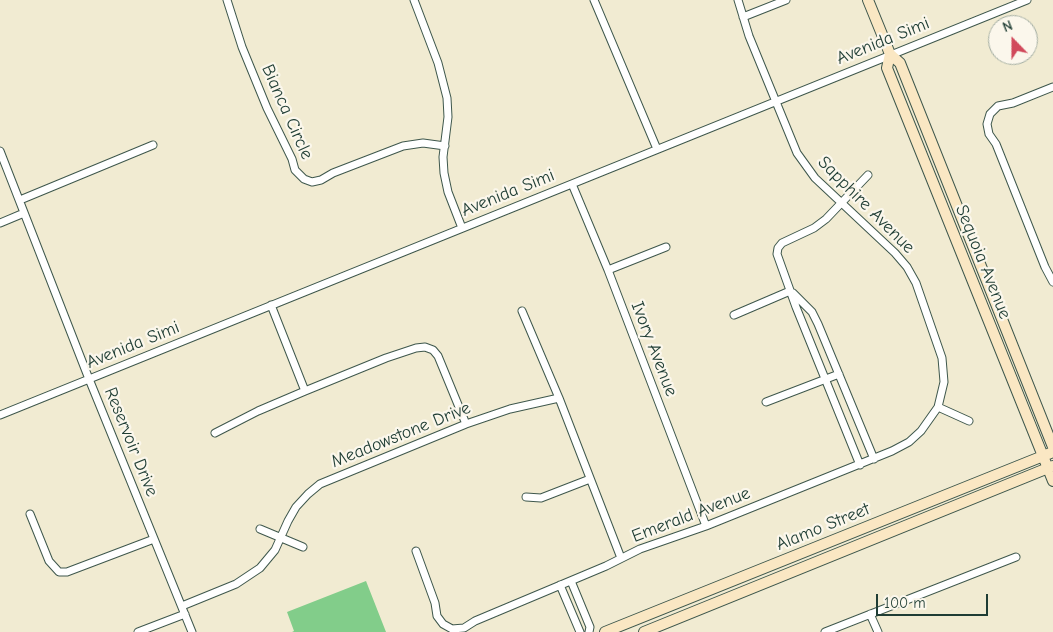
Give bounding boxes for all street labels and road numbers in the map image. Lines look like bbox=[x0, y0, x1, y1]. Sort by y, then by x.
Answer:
street label: Avenida Simi bbox=[833, 13, 933, 69]
street label: Bianca Circle bbox=[256, 61, 318, 163]
street label: Sapphire Avenue bbox=[813, 152, 919, 258]
street label: Avenida Simi bbox=[458, 165, 558, 221]
street label: Sequoia Avenue bbox=[950, 202, 1016, 322]
street label: Ivory Avenue bbox=[626, 299, 682, 399]
street label: Avenida Simi bbox=[83, 317, 183, 373]
street label: Reservoir Drive bbox=[99, 384, 163, 500]
street label: Meadowstone Drive bbox=[328, 397, 474, 473]
street label: Emerald Avenue bbox=[629, 482, 753, 548]
street label: Alamo Street bbox=[773, 498, 873, 556]

